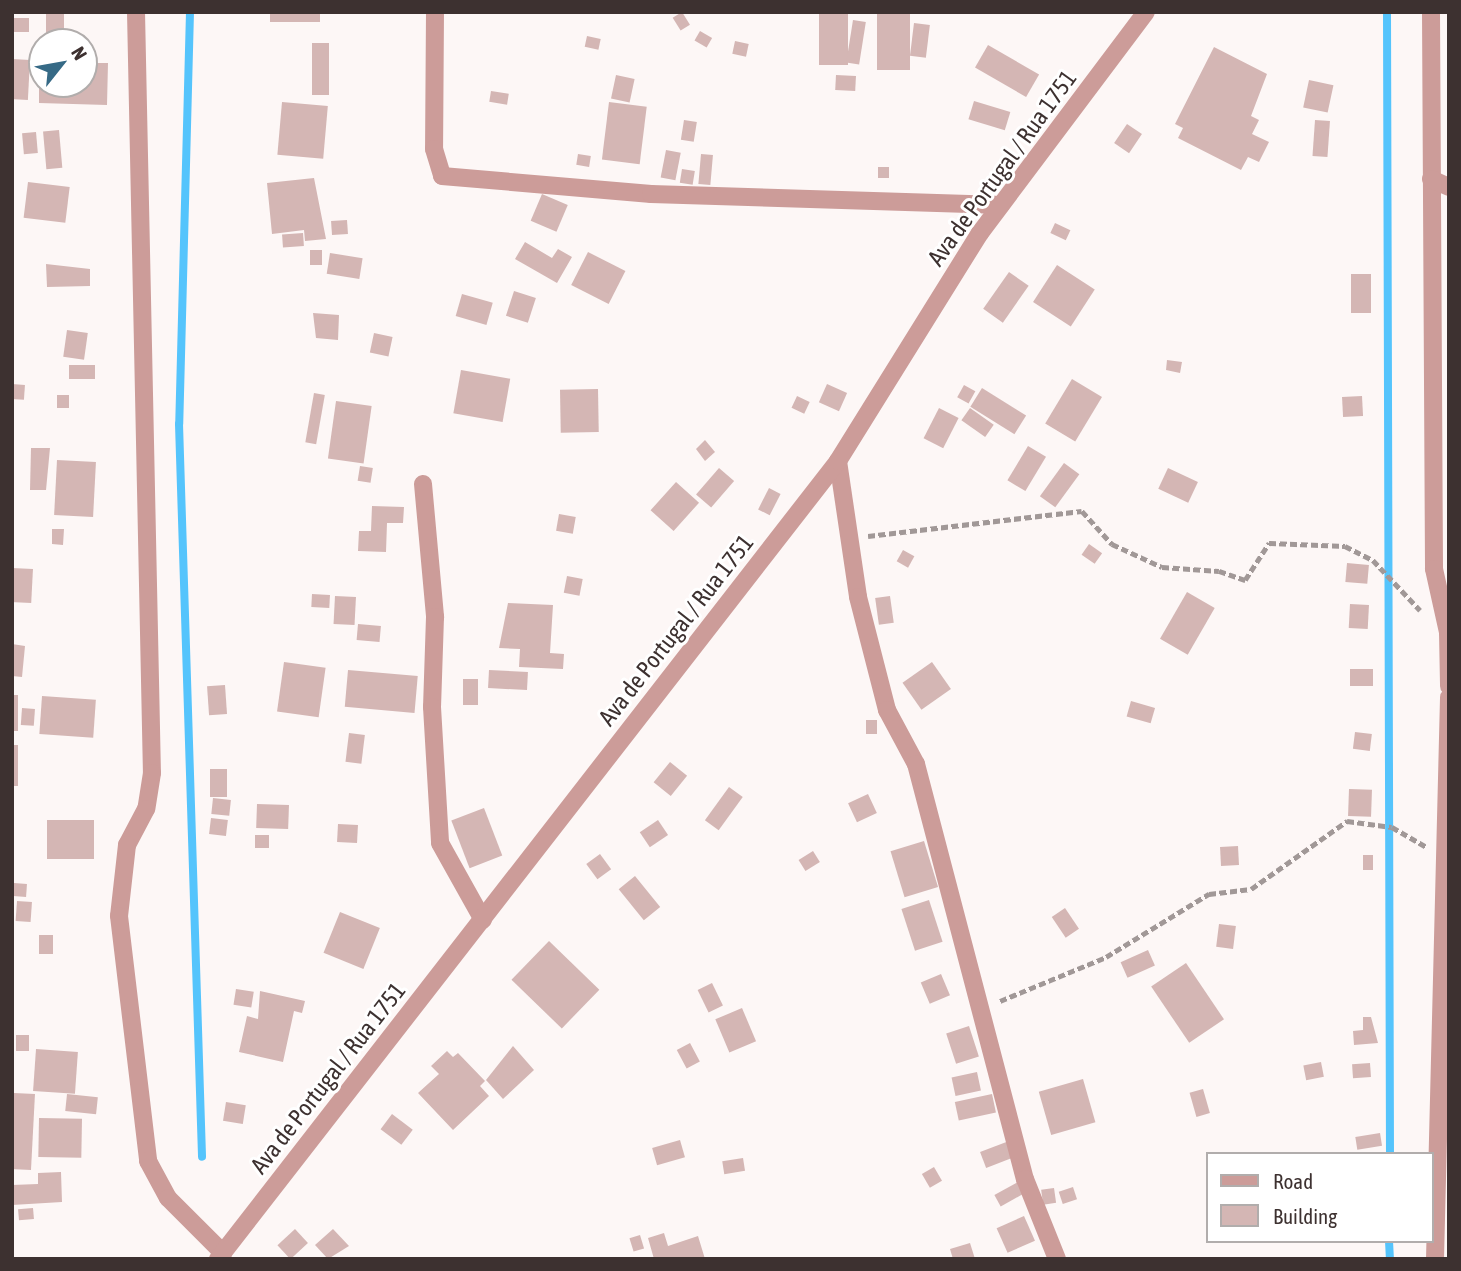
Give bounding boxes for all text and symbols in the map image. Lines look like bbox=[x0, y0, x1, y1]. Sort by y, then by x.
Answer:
north arrow bbox=[28, 28, 98, 98]
text: N bbox=[67, 43, 92, 64]
street label: Ava de Portugal / Rua 1751 bbox=[921, 65, 1083, 271]
street label: Ava de Portugal / Rua 1751 bbox=[592, 529, 760, 731]
street label: Ava de Portugal / Rua 1751 bbox=[244, 977, 412, 1179]
legend bbox=[1206, 1152, 1433, 1243]
text: Road bbox=[1273, 1169, 1313, 1193]
text: Building bbox=[1273, 1204, 1337, 1228]

